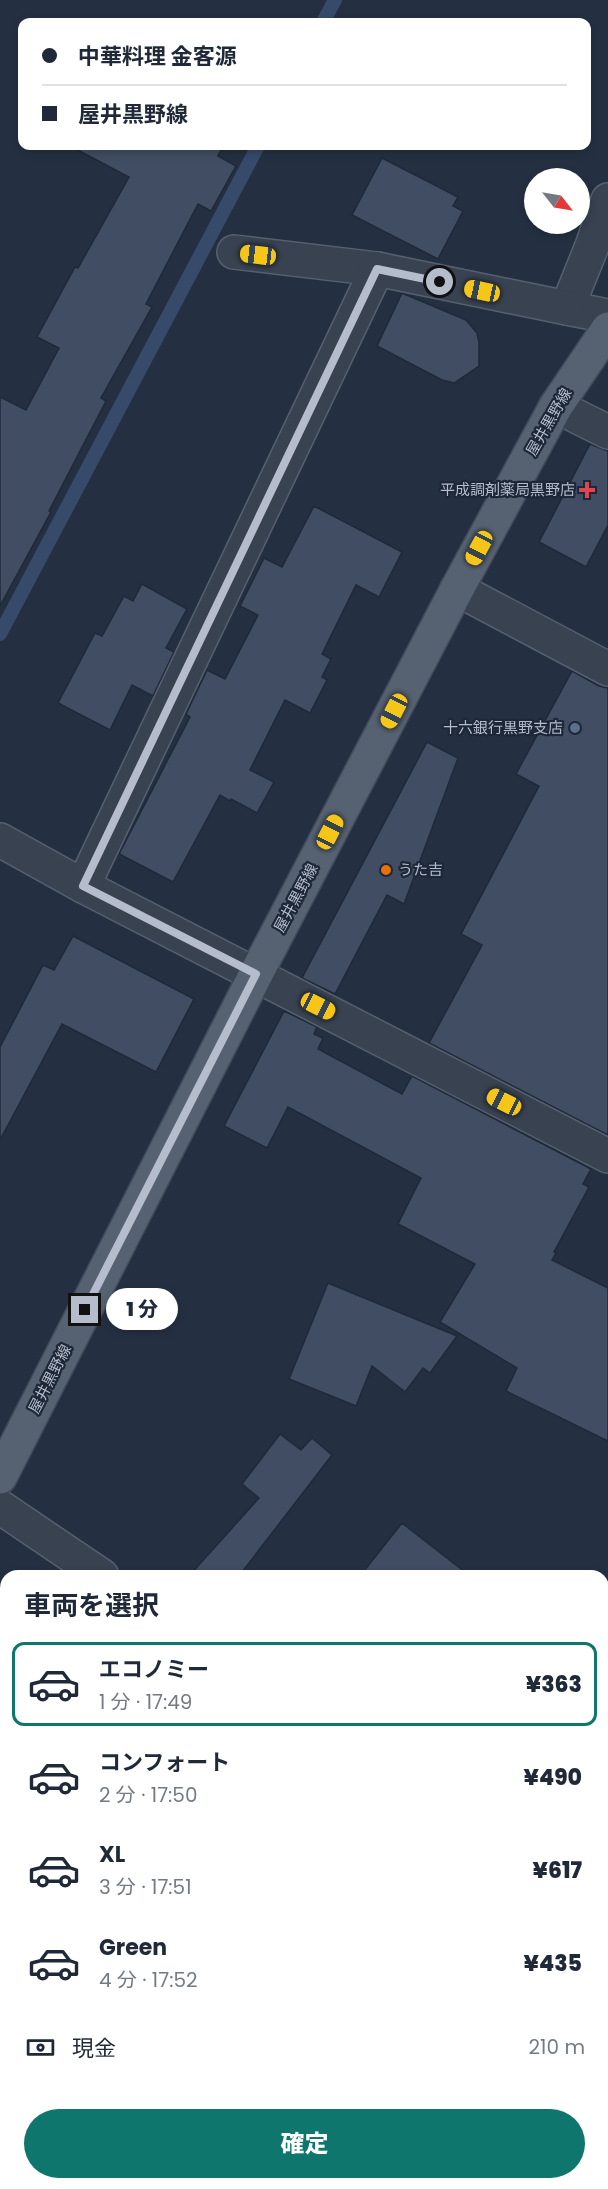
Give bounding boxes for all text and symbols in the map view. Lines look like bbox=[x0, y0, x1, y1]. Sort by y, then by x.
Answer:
text: 中華料理 金客源 bbox=[78, 41, 237, 72]
text: 屋井黒野線 bbox=[78, 99, 188, 130]
north arrow bbox=[524, 168, 590, 234]
map controls bbox=[524, 168, 590, 234]
car bbox=[239, 244, 277, 266]
route start bbox=[426, 268, 453, 295]
car bbox=[463, 278, 501, 304]
street label: 屋井黒野線 bbox=[521, 384, 576, 459]
place label: 平成調剤薬局黒野店 bbox=[440, 479, 575, 500]
marker: 平成調剤薬局黒野店 bbox=[580, 483, 594, 497]
car bbox=[463, 528, 495, 568]
car bbox=[378, 691, 410, 731]
place label: 十六銀行黒野支店 bbox=[443, 717, 563, 738]
marker: 十六銀行黒野支店 bbox=[568, 721, 582, 735]
car bbox=[314, 812, 346, 852]
place label: うた吉 bbox=[398, 859, 443, 880]
street label: 屋井黒野線 bbox=[269, 860, 322, 936]
marker: うた吉 bbox=[379, 863, 393, 877]
car bbox=[298, 990, 338, 1022]
car bbox=[484, 1086, 524, 1118]
callout: 1 分 bbox=[106, 1289, 178, 1331]
text: 1 分 bbox=[126, 1295, 158, 1323]
route end bbox=[71, 1296, 98, 1323]
street label: 屋井黒野線 bbox=[23, 1341, 76, 1417]
text: 車両を選択 bbox=[24, 1587, 159, 1624]
text: エコノミー bbox=[99, 1654, 209, 1685]
icon: car bbox=[27, 1657, 81, 1711]
text: ¥363 bbox=[526, 1669, 582, 1700]
text: 1 分 · 17:49 bbox=[99, 1688, 192, 1716]
text: コンフォート bbox=[99, 1747, 230, 1778]
icon: car bbox=[27, 1750, 81, 1804]
text: ¥490 bbox=[524, 1762, 582, 1793]
text: 2 分 · 17:50 bbox=[99, 1781, 197, 1809]
text: XL bbox=[99, 1839, 125, 1870]
icon: car bbox=[27, 1843, 81, 1897]
text: ¥617 bbox=[533, 1855, 582, 1886]
text: 3 分 · 17:51 bbox=[99, 1873, 192, 1901]
text: Green bbox=[99, 1932, 167, 1963]
icon: car bbox=[27, 1936, 81, 1990]
text: ¥435 bbox=[524, 1948, 582, 1979]
text: 4 分 · 17:52 bbox=[99, 1966, 197, 1994]
icon: cash bbox=[24, 2031, 57, 2064]
text: 現金 bbox=[72, 2033, 116, 2064]
text: 210 m bbox=[529, 2033, 585, 2061]
button: 確定 bbox=[24, 2109, 585, 2178]

